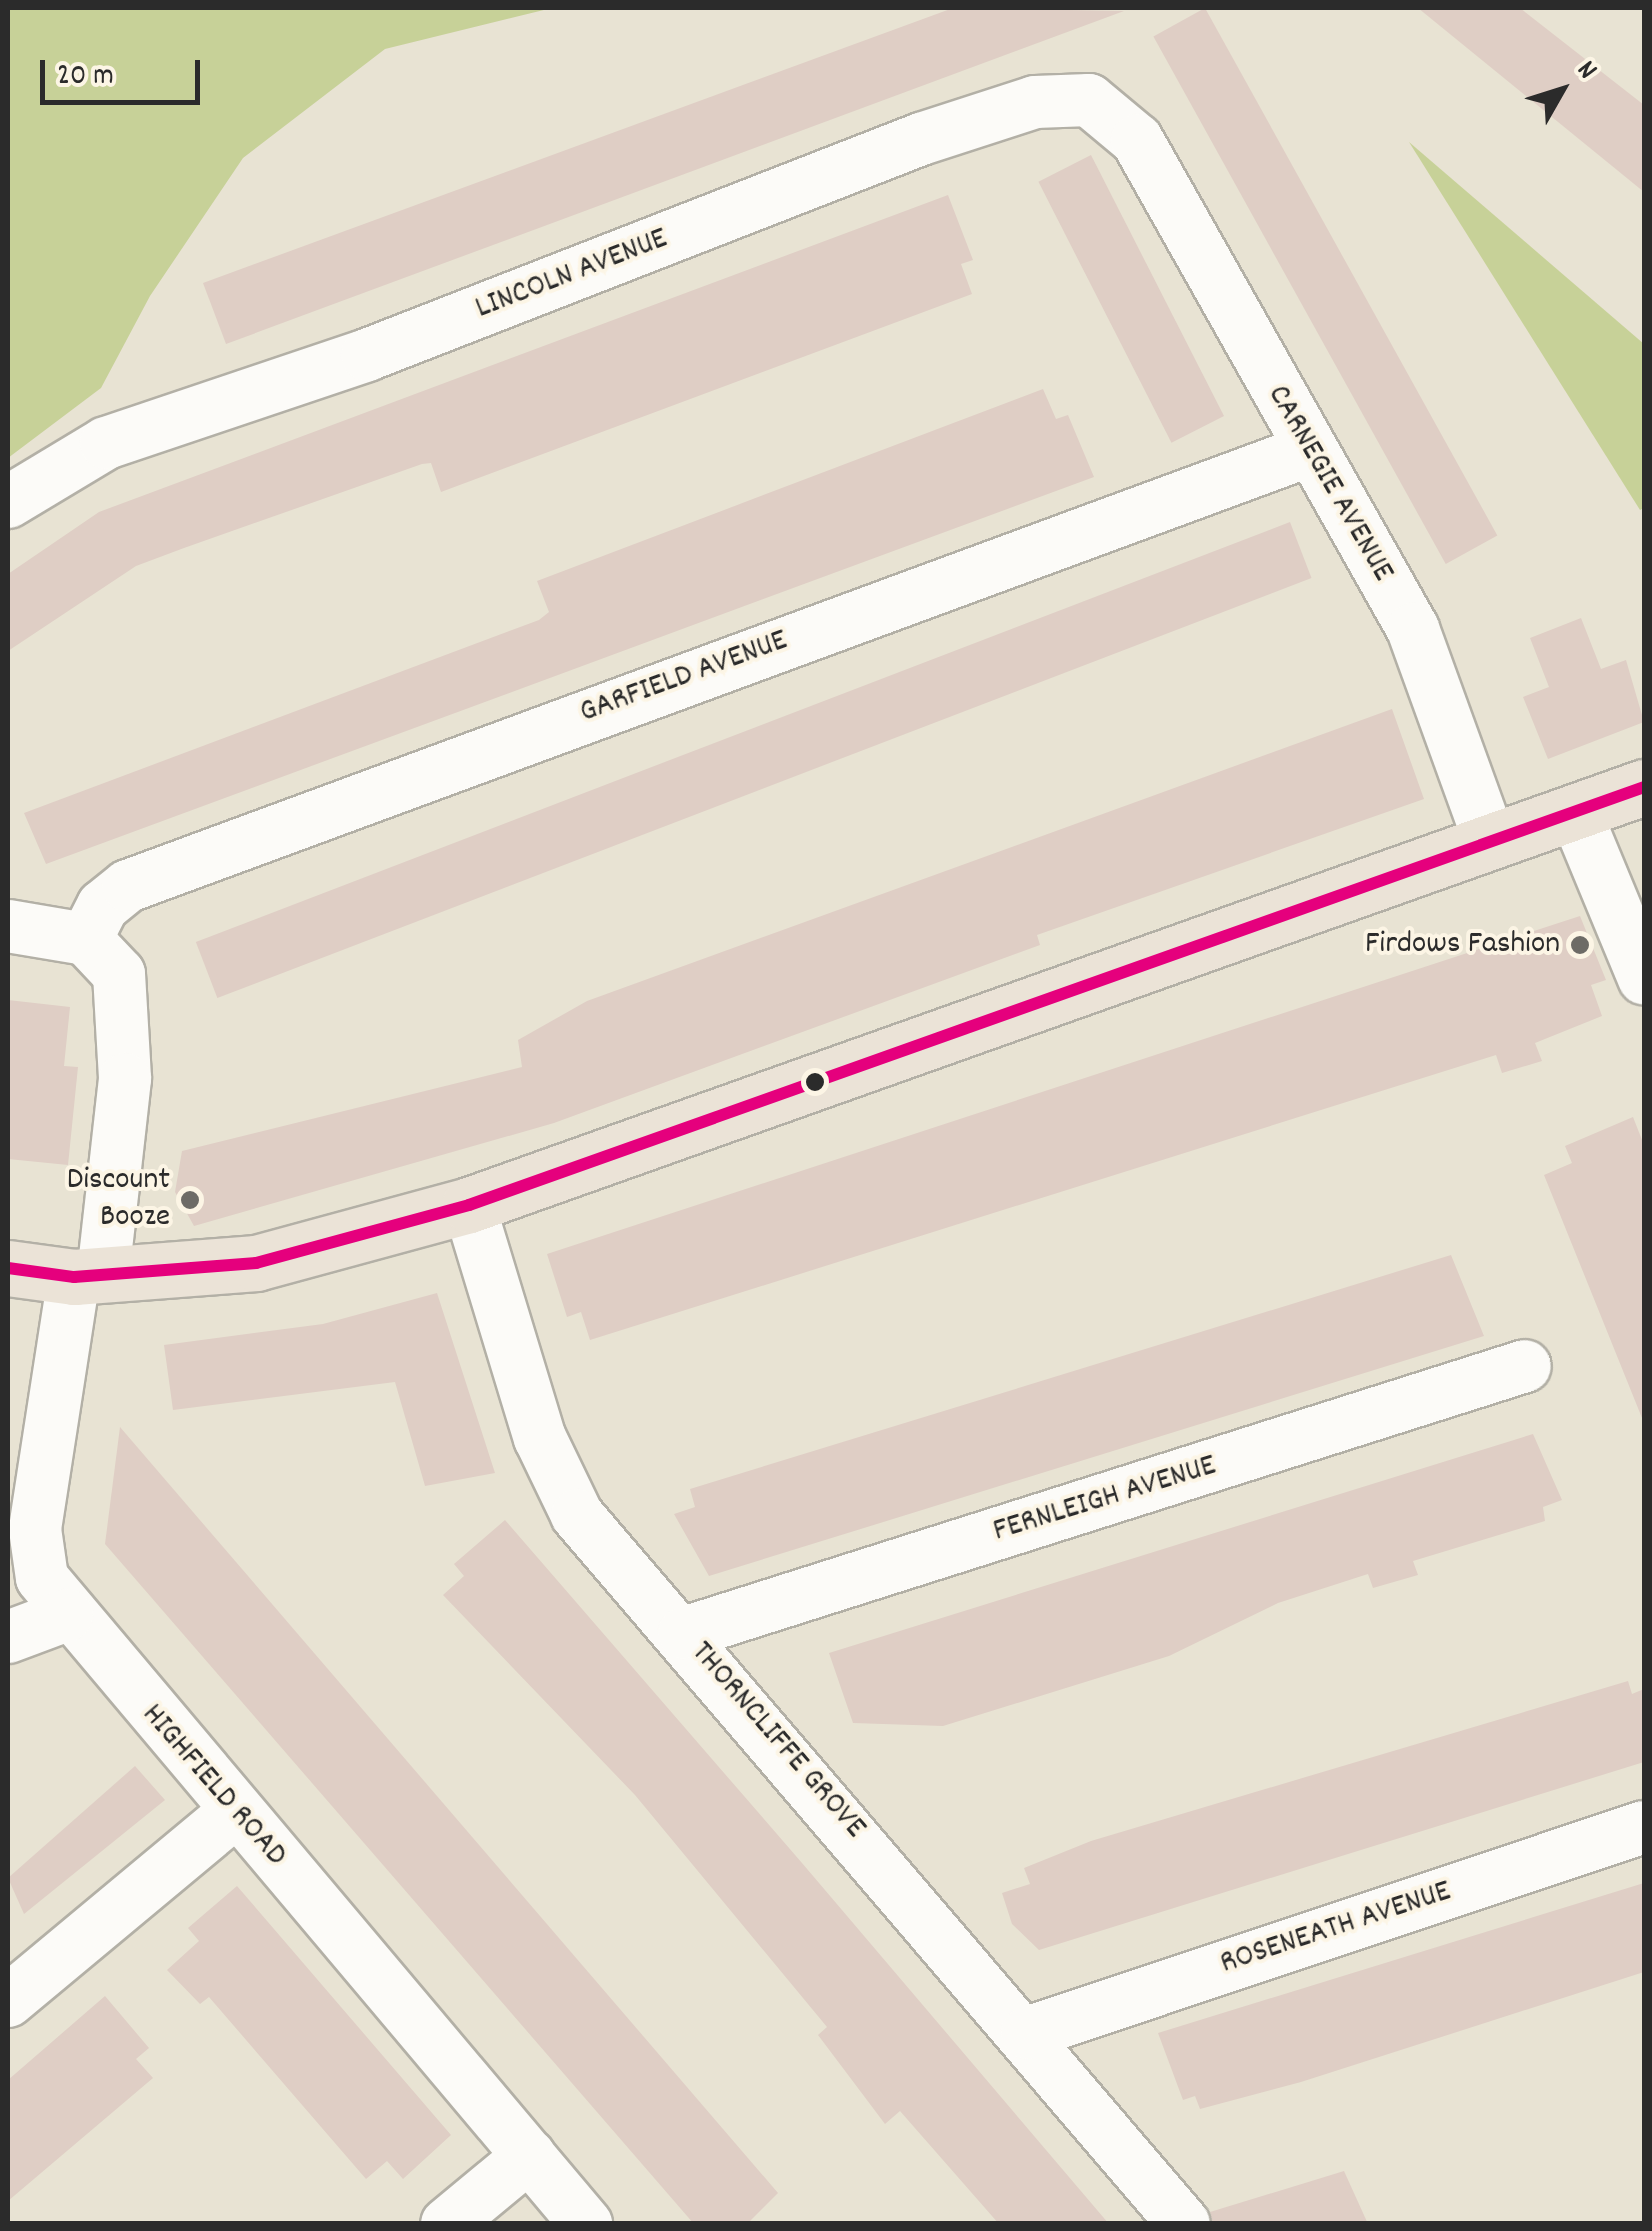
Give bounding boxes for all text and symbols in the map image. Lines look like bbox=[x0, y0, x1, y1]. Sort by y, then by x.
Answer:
scale bar bbox=[45, 40, 205, 102]
north arrow bbox=[1512, 40, 1612, 140]
text: N bbox=[1565, 53, 1605, 89]
text: 20 m bbox=[57, 56, 114, 99]
street label: LINCOLN AVENUE bbox=[471, 221, 673, 329]
street label: CARNEGIE AVENUE bbox=[1257, 379, 1401, 589]
street label: GARFIELD AVENUE bbox=[575, 623, 793, 733]
place label: Firdows Fashion bbox=[1365, 926, 1560, 964]
marker: Firdows Fashion bbox=[1569, 934, 1591, 956]
unlabelled marker bbox=[805, 1072, 825, 1092]
place label: Discount Booze bbox=[67, 1163, 170, 1238]
marker: Discount Booze bbox=[179, 1189, 201, 1211]
street label: FERNLEIGH AVENUE bbox=[989, 1448, 1221, 1552]
street label: THORNCLIFFE GROVE bbox=[681, 1635, 873, 1847]
street label: HIGHFIELD ROAD bbox=[132, 1697, 294, 1875]
street label: ROSENEATH AVENUE bbox=[1216, 1874, 1456, 1984]

